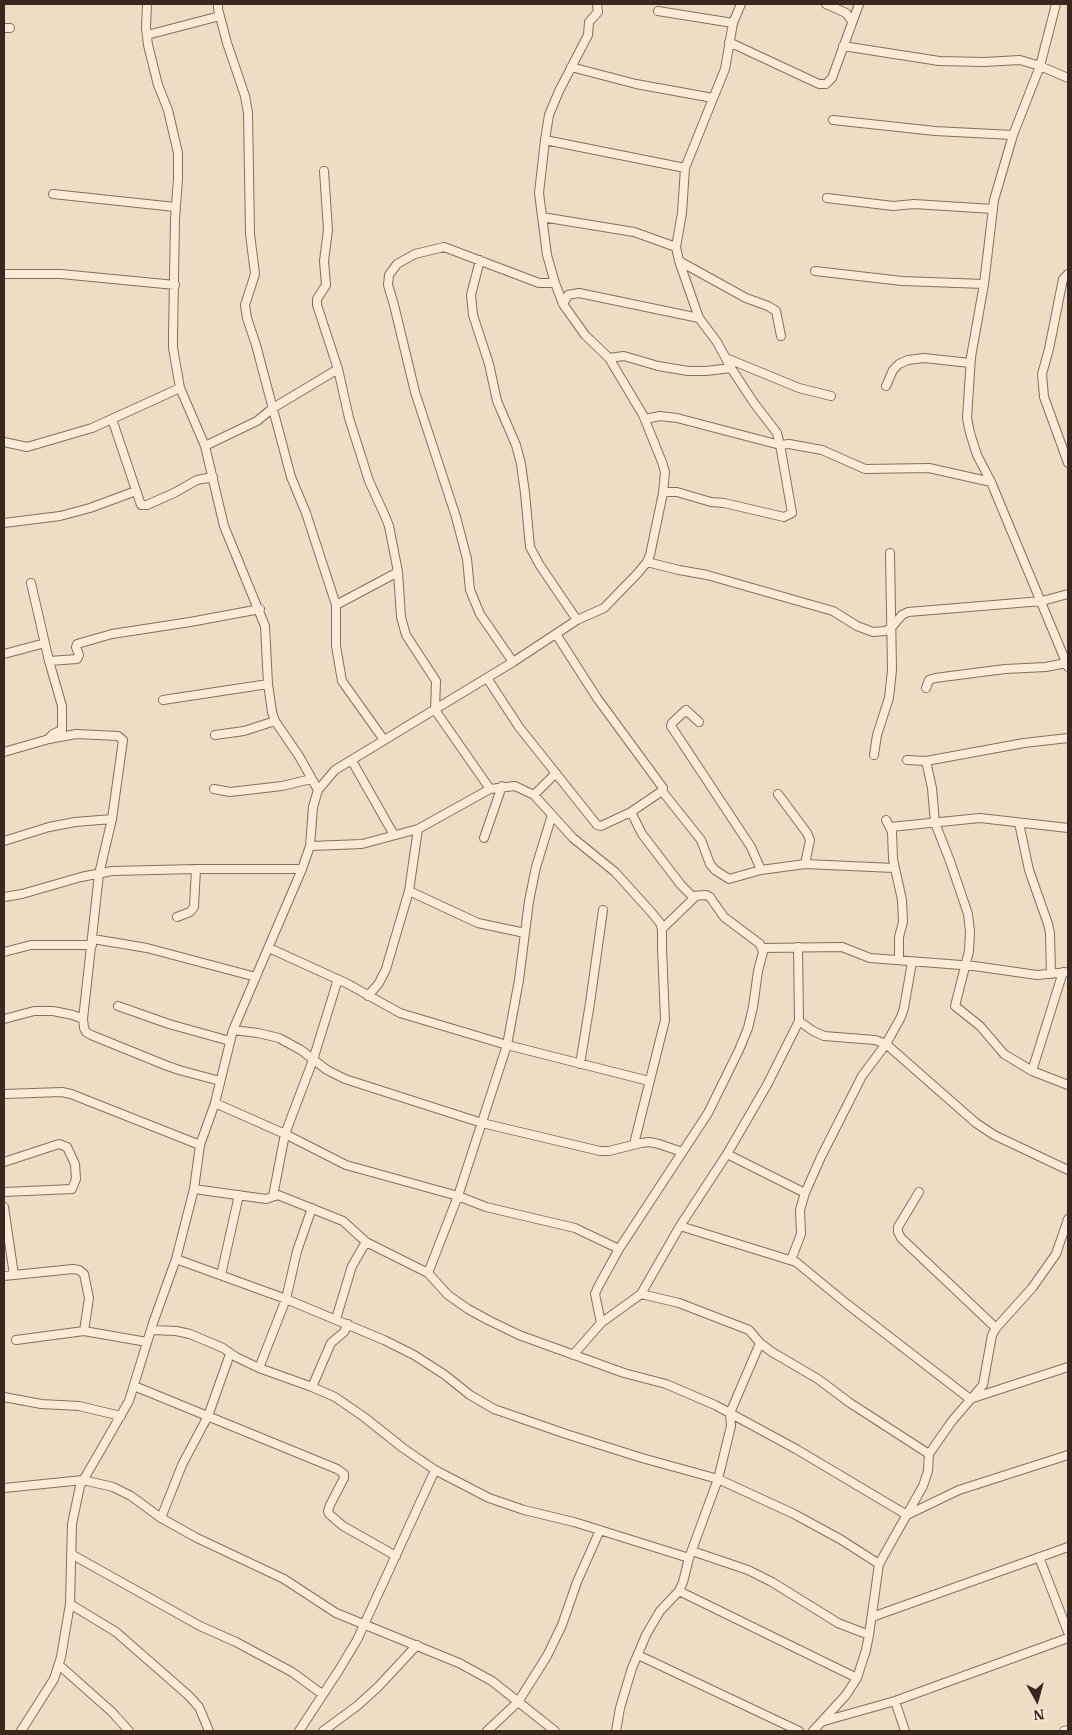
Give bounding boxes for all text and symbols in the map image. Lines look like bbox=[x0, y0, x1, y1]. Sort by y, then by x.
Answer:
north arrow bbox=[1012, 1675, 1062, 1725]
text: N bbox=[1032, 1705, 1045, 1724]

